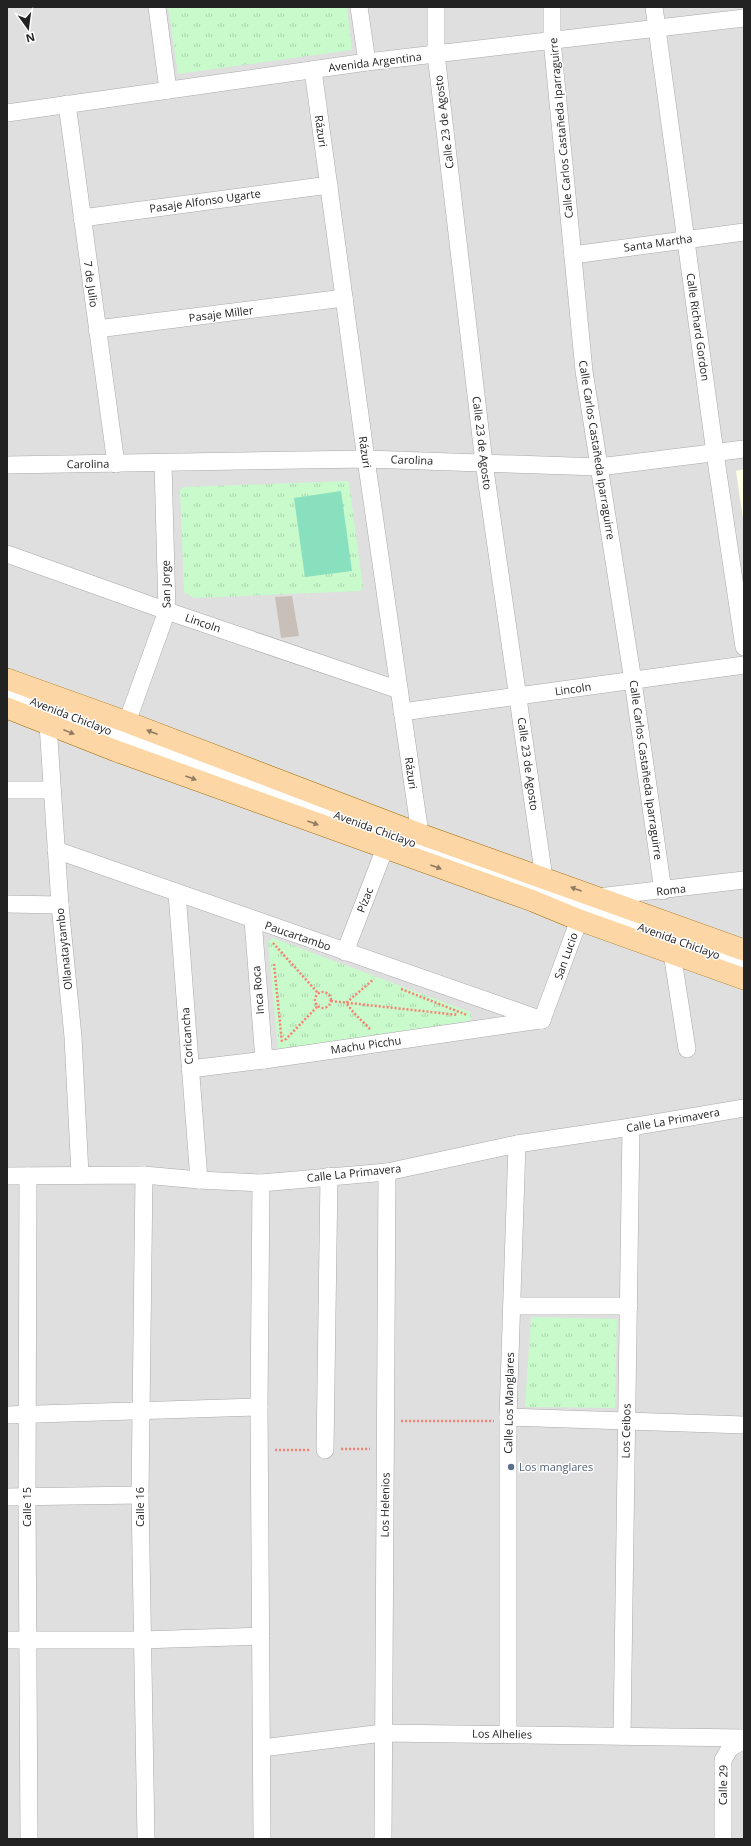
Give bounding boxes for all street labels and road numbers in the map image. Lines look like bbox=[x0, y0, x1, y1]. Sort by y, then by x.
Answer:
street label: Calle Carlos Castañeda Iparraguirre bbox=[545, 37, 576, 219]
street label: Avenida Argentina bbox=[327, 48, 422, 75]
street label: Calle 23 de Agosto bbox=[430, 74, 457, 170]
street label: Rázuri bbox=[312, 114, 331, 148]
street label: Pasaje Alfonso Ugarte bbox=[148, 185, 261, 216]
street label: Santa Martha bbox=[623, 230, 693, 255]
street label: 7 de Julio bbox=[81, 260, 102, 309]
street label: Calle Richard Gordon bbox=[684, 272, 713, 382]
street label: Pasaje Miller bbox=[188, 302, 255, 325]
street label: Calle Carlos Castañeda Iparraguirre bbox=[576, 359, 619, 541]
street label: Calle 23 de Agosto bbox=[469, 395, 496, 491]
street label: Rázuri bbox=[356, 435, 375, 469]
street label: Carolina bbox=[390, 451, 434, 468]
street label: Carolina bbox=[67, 456, 109, 471]
street label: San Jorge bbox=[158, 560, 173, 608]
street label: Lincoln bbox=[183, 609, 223, 636]
street label: Lincoln bbox=[554, 679, 592, 698]
street label: Calle Carlos Castañeda Iparraguirre bbox=[626, 679, 667, 861]
street label: Avenida Chiclayo bbox=[28, 693, 115, 738]
street label: Calle 23 de Agosto bbox=[515, 716, 543, 812]
street label: Rázuri bbox=[402, 756, 421, 790]
street label: Avenida Chiclayo bbox=[332, 807, 419, 851]
street label: Roma bbox=[655, 880, 687, 899]
street label: Pízac bbox=[353, 885, 376, 915]
street label: Ollanataytambo bbox=[52, 907, 75, 991]
street label: Paucartambo bbox=[263, 917, 334, 954]
street label: Avenida Chiclayo bbox=[636, 919, 723, 963]
street label: San Lucio bbox=[550, 930, 581, 981]
street label: Inca Roca bbox=[248, 965, 267, 1015]
street label: Coricancha bbox=[177, 1007, 196, 1065]
street label: Machu Picchu bbox=[330, 1032, 402, 1057]
street label: Calle La Primavera bbox=[625, 1104, 721, 1135]
street label: Calle La Primavera bbox=[306, 1160, 402, 1185]
street label: Calle Los Manglares bbox=[500, 1352, 517, 1454]
street label: Los Ceibos bbox=[618, 1403, 633, 1459]
street label: Los Helenios bbox=[376, 1472, 393, 1538]
street label: Calle 15 bbox=[19, 1487, 34, 1527]
street label: Calle 16 bbox=[132, 1487, 147, 1527]
street label: Los Alhelies bbox=[472, 1725, 532, 1742]
street label: Calle 29 bbox=[715, 1765, 730, 1805]

